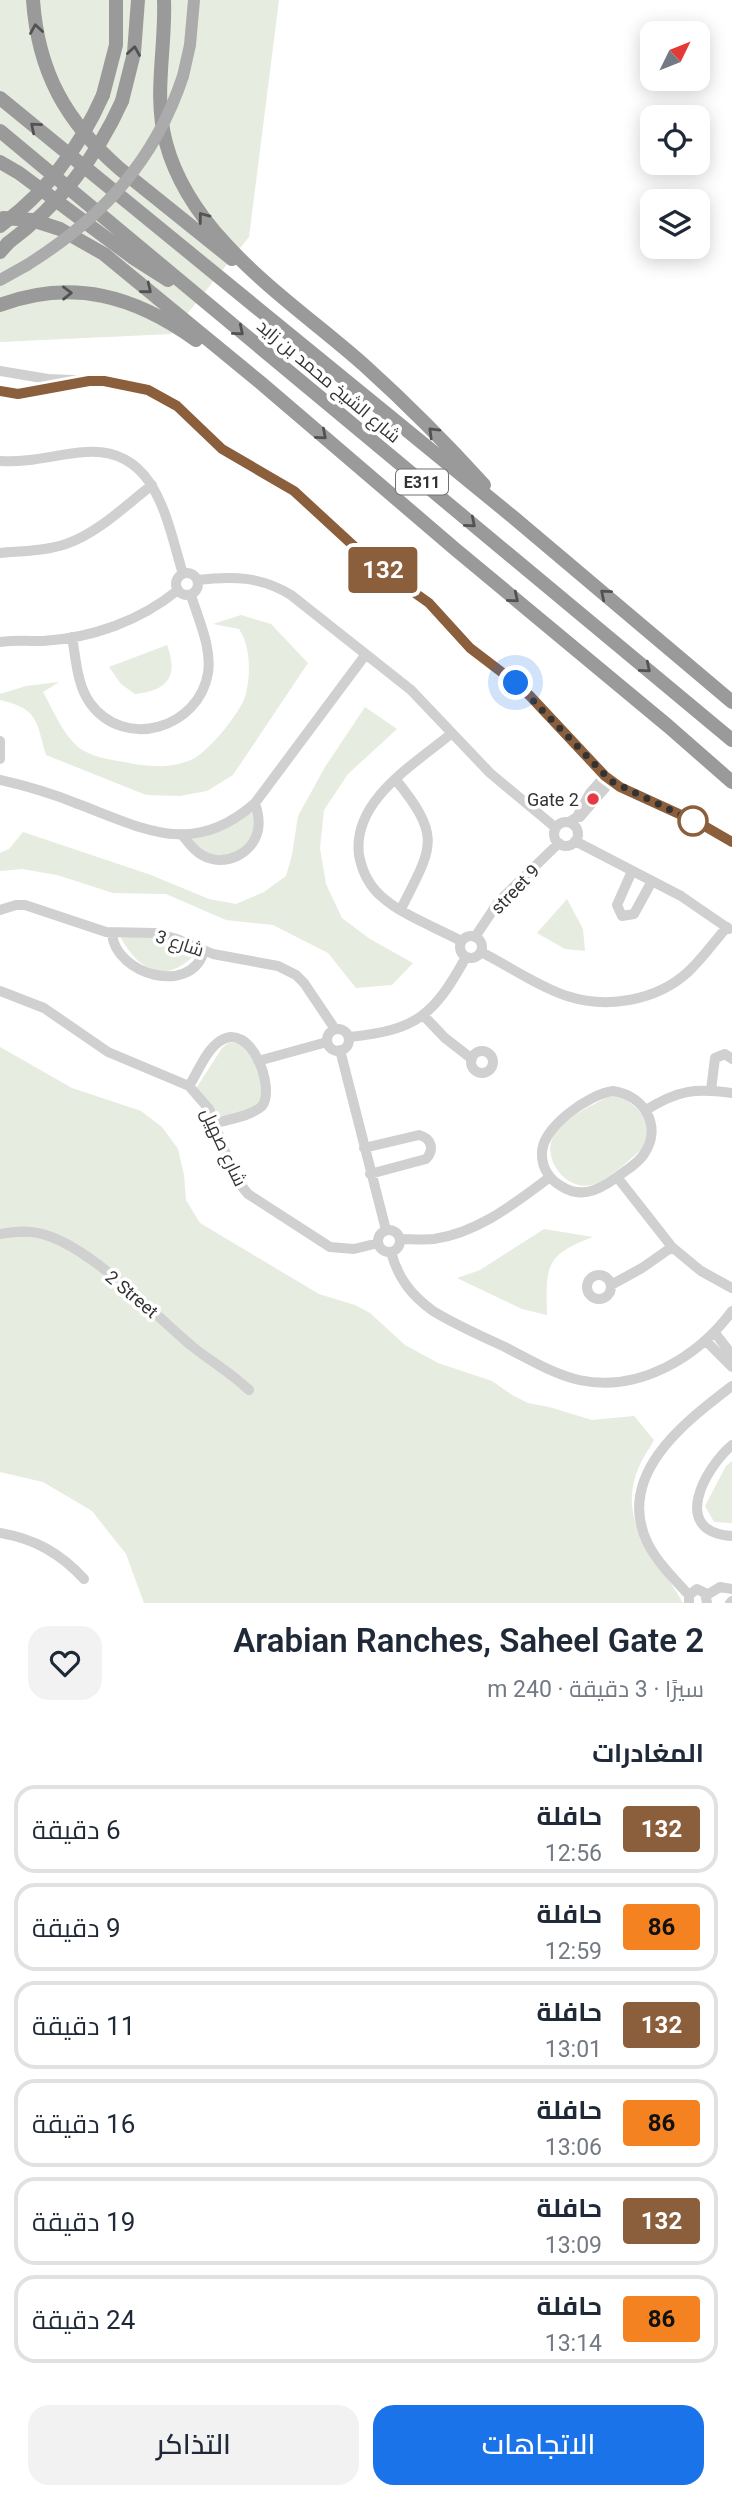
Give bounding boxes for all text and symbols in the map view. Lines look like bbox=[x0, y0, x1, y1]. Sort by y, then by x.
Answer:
north arrow bbox=[640, 21, 710, 91]
map controls bbox=[640, 21, 710, 259]
one-way arrow bbox=[29, 23, 44, 35]
one-way arrow bbox=[126, 45, 141, 57]
button: locate bbox=[640, 105, 710, 175]
one-way arrow bbox=[31, 123, 44, 135]
button: layers bbox=[640, 189, 710, 259]
one-way arrow bbox=[199, 212, 211, 225]
one-way arrow bbox=[140, 281, 152, 294]
one-way arrow bbox=[62, 285, 72, 301]
street label: شارع الشيخ محمد بن زايد bbox=[252, 315, 405, 448]
one-way arrow bbox=[231, 323, 244, 335]
one-way arrow bbox=[314, 427, 327, 439]
one-way arrow bbox=[428, 427, 441, 440]
road number: E311 bbox=[396, 470, 448, 495]
one-way arrow bbox=[463, 515, 476, 527]
line badge: 132 bbox=[343, 547, 423, 593]
text: 132 bbox=[362, 556, 404, 584]
one-way arrow bbox=[506, 590, 519, 602]
one-way arrow bbox=[600, 590, 613, 602]
one-way arrow bbox=[638, 660, 651, 672]
your location bbox=[498, 665, 533, 700]
place label: Gate 2 bbox=[527, 789, 579, 810]
marker: Gate 2 bbox=[585, 791, 601, 807]
unlabelled marker bbox=[678, 806, 708, 836]
street label: street 9 bbox=[486, 860, 544, 918]
street label: 3 شارع bbox=[153, 925, 207, 963]
street label: شارع صهيل bbox=[195, 1105, 251, 1190]
street label: 2 Street bbox=[101, 1266, 163, 1322]
text: Arabian Ranches, Saheel Gate 2 bbox=[233, 1621, 704, 1660]
button: heart bbox=[28, 1626, 102, 1700]
text: سيرًا · 3 دقيقة · 240 m bbox=[487, 1676, 704, 1703]
text: المغادرات bbox=[592, 1738, 704, 1768]
text: حافلة bbox=[537, 1801, 602, 1831]
text: 6 دقيقة bbox=[32, 1815, 121, 1845]
text: 132 bbox=[641, 1815, 682, 1843]
text: 12:56 bbox=[545, 1840, 602, 1867]
text: حافلة bbox=[537, 1899, 602, 1929]
text: 9 دقيقة bbox=[32, 1913, 121, 1943]
text: 86 bbox=[648, 1913, 675, 1941]
text: 12:59 bbox=[545, 1938, 602, 1965]
text: حافلة bbox=[537, 1997, 602, 2027]
text: 11 دقيقة bbox=[32, 2011, 135, 2041]
text: 132 bbox=[641, 2011, 682, 2039]
text: 13:01 bbox=[545, 2036, 602, 2063]
text: حافلة bbox=[537, 2095, 602, 2125]
text: 16 دقيقة bbox=[32, 2109, 135, 2139]
text: 86 bbox=[648, 2109, 675, 2137]
text: 13:06 bbox=[545, 2134, 602, 2161]
text: حافلة bbox=[537, 2193, 602, 2223]
text: 19 دقيقة bbox=[32, 2207, 135, 2237]
text: 132 bbox=[641, 2207, 682, 2235]
text: 13:09 bbox=[545, 2232, 602, 2259]
text: حافلة bbox=[537, 2291, 602, 2321]
text: 24 دقيقة bbox=[32, 2305, 135, 2335]
text: 86 bbox=[648, 2305, 675, 2333]
text: 13:14 bbox=[545, 2330, 602, 2357]
button: التذاكر bbox=[28, 2405, 359, 2485]
button: الاتجاهات bbox=[373, 2405, 704, 2485]

